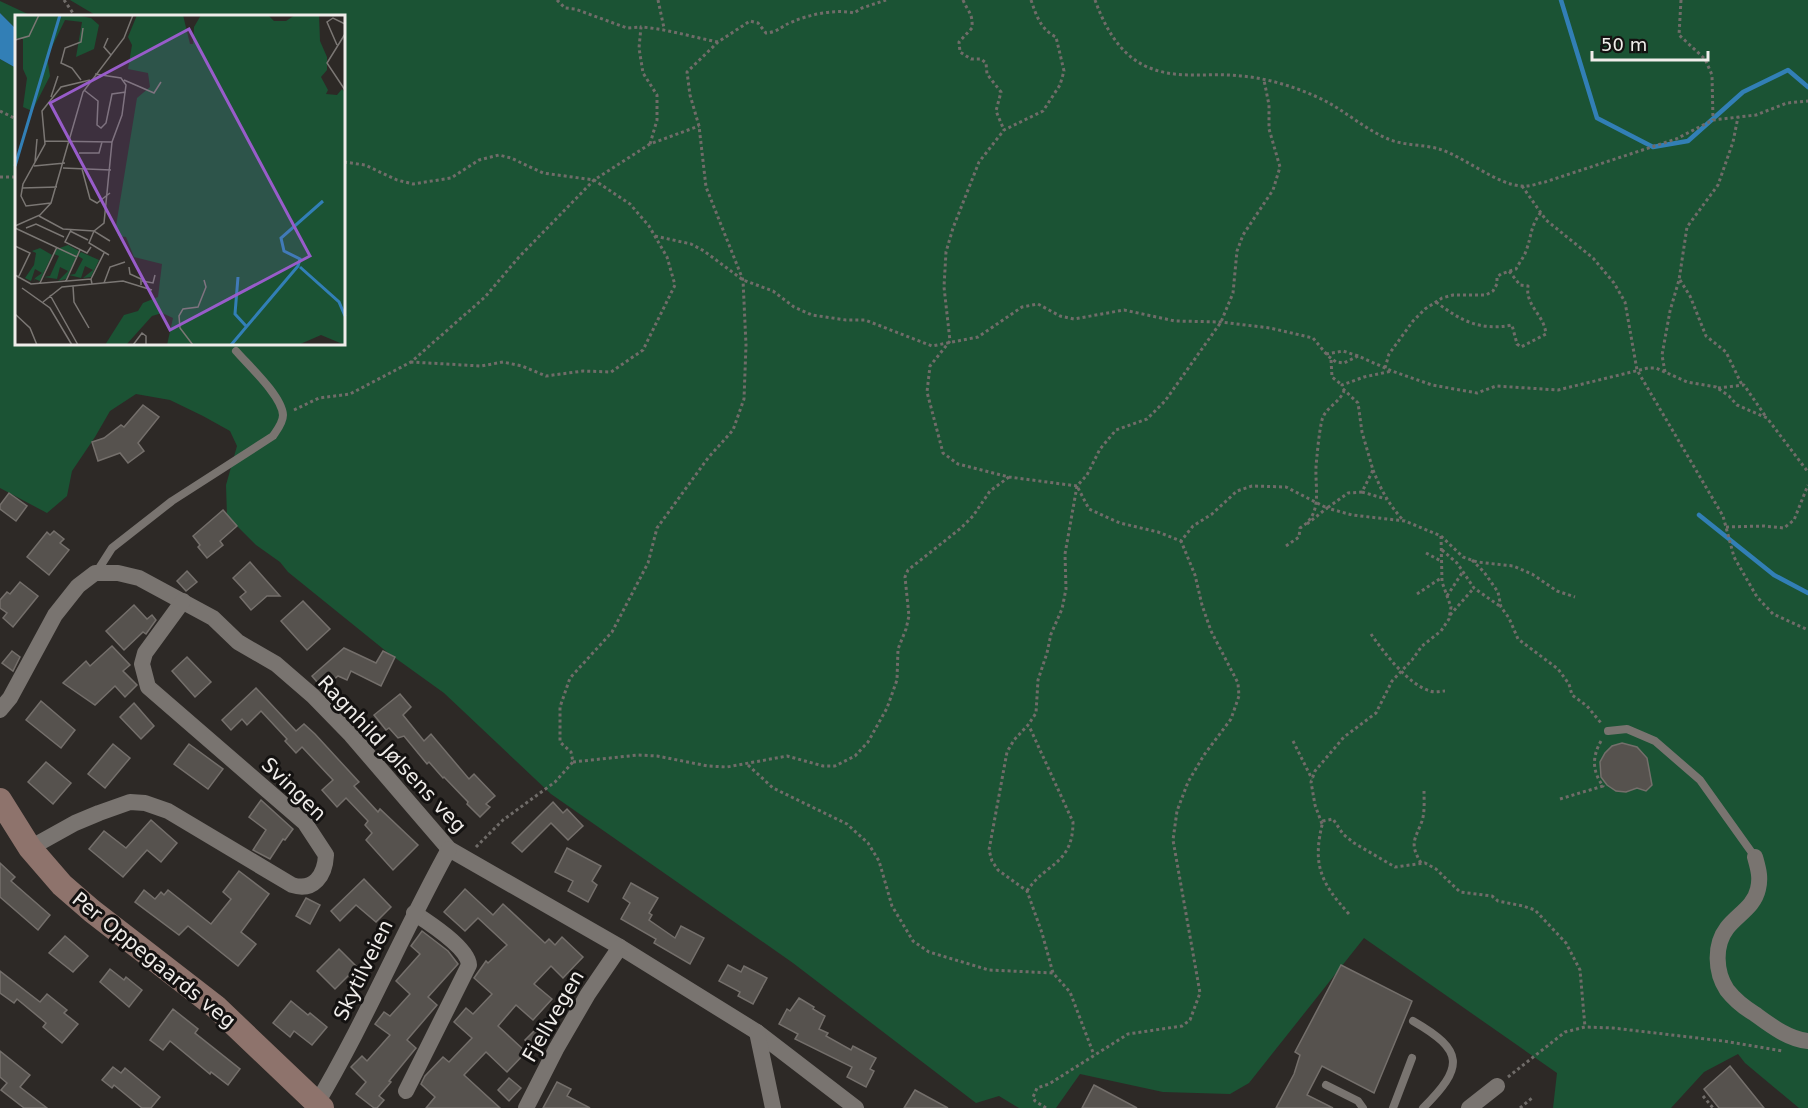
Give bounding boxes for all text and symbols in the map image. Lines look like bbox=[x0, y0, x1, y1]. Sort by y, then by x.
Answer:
inset map bbox=[15, 15, 345, 345]
scale bar bbox=[1592, 24, 1708, 62]
text: 50 m bbox=[1601, 34, 1647, 55]
street label: Ragnhild Jølsens veg bbox=[313, 670, 471, 838]
street label: Svingen bbox=[257, 752, 331, 826]
street label: Per Oppegaards veg bbox=[68, 887, 240, 1033]
street label: Skytilveien bbox=[328, 916, 398, 1024]
street label: Fjellvegen bbox=[517, 966, 589, 1066]

